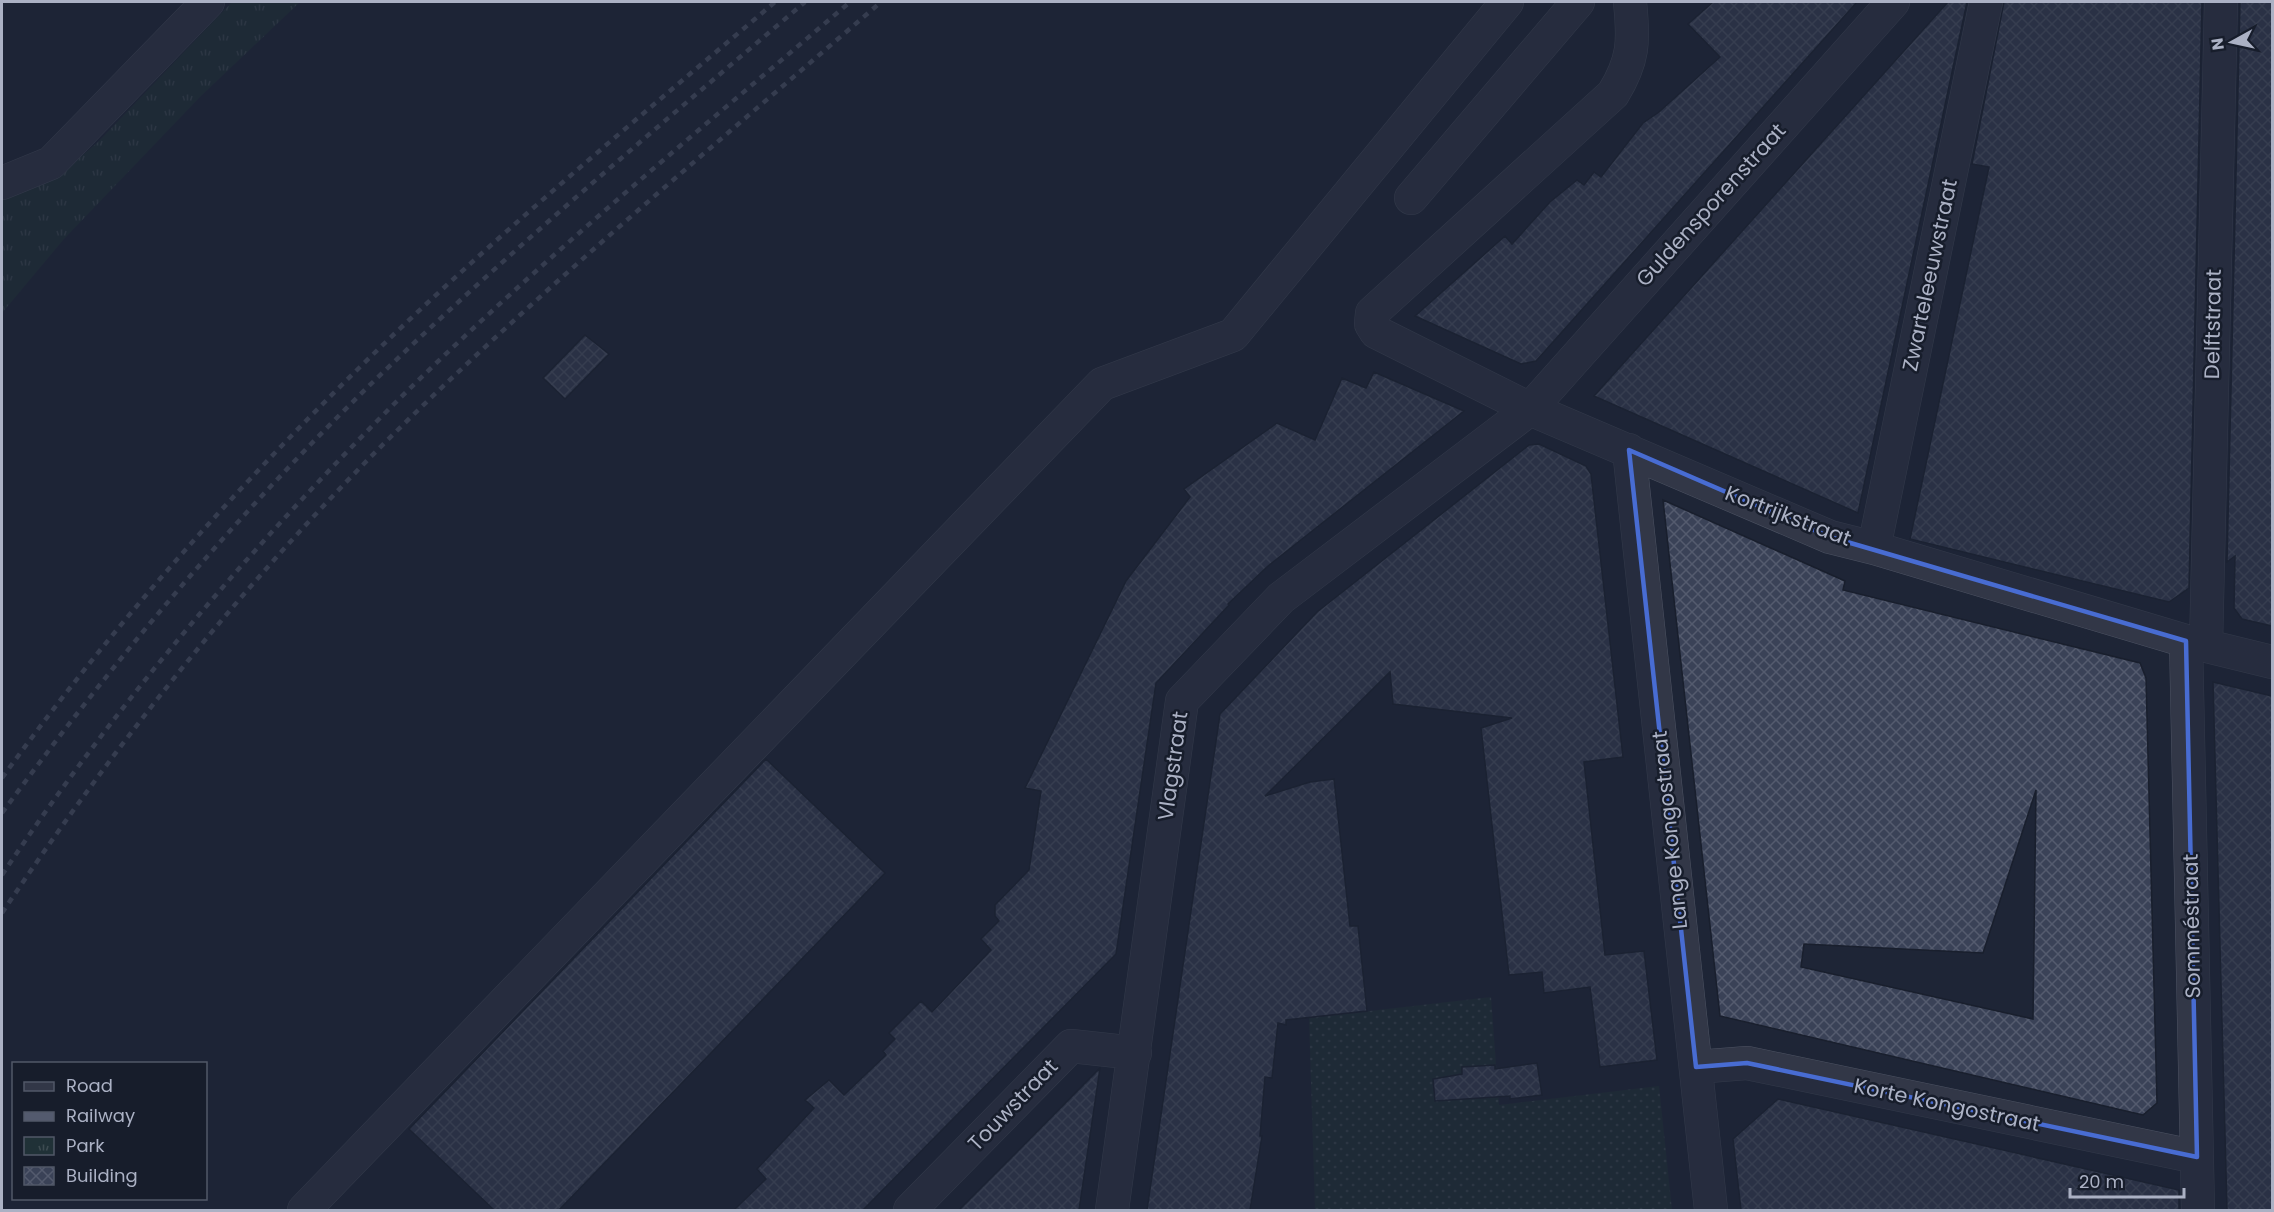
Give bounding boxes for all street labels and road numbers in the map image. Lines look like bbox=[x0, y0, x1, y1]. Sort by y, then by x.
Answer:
street label: Guldensporenstraat bbox=[1629, 117, 1792, 293]
street label: Zwarteleeuwstraat bbox=[1895, 176, 1964, 374]
street label: Delftstraat bbox=[2197, 269, 2228, 379]
street label: Kortrijkstraat bbox=[1721, 478, 1855, 553]
street label: Vlagstraat bbox=[1150, 709, 1195, 823]
street label: Lange Kongostraat bbox=[1645, 730, 1694, 931]
street label: Somméstraat bbox=[2176, 854, 2207, 999]
street label: Touwstraat bbox=[961, 1052, 1064, 1157]
street label: Korte Kongostraat bbox=[1851, 1071, 2043, 1138]

